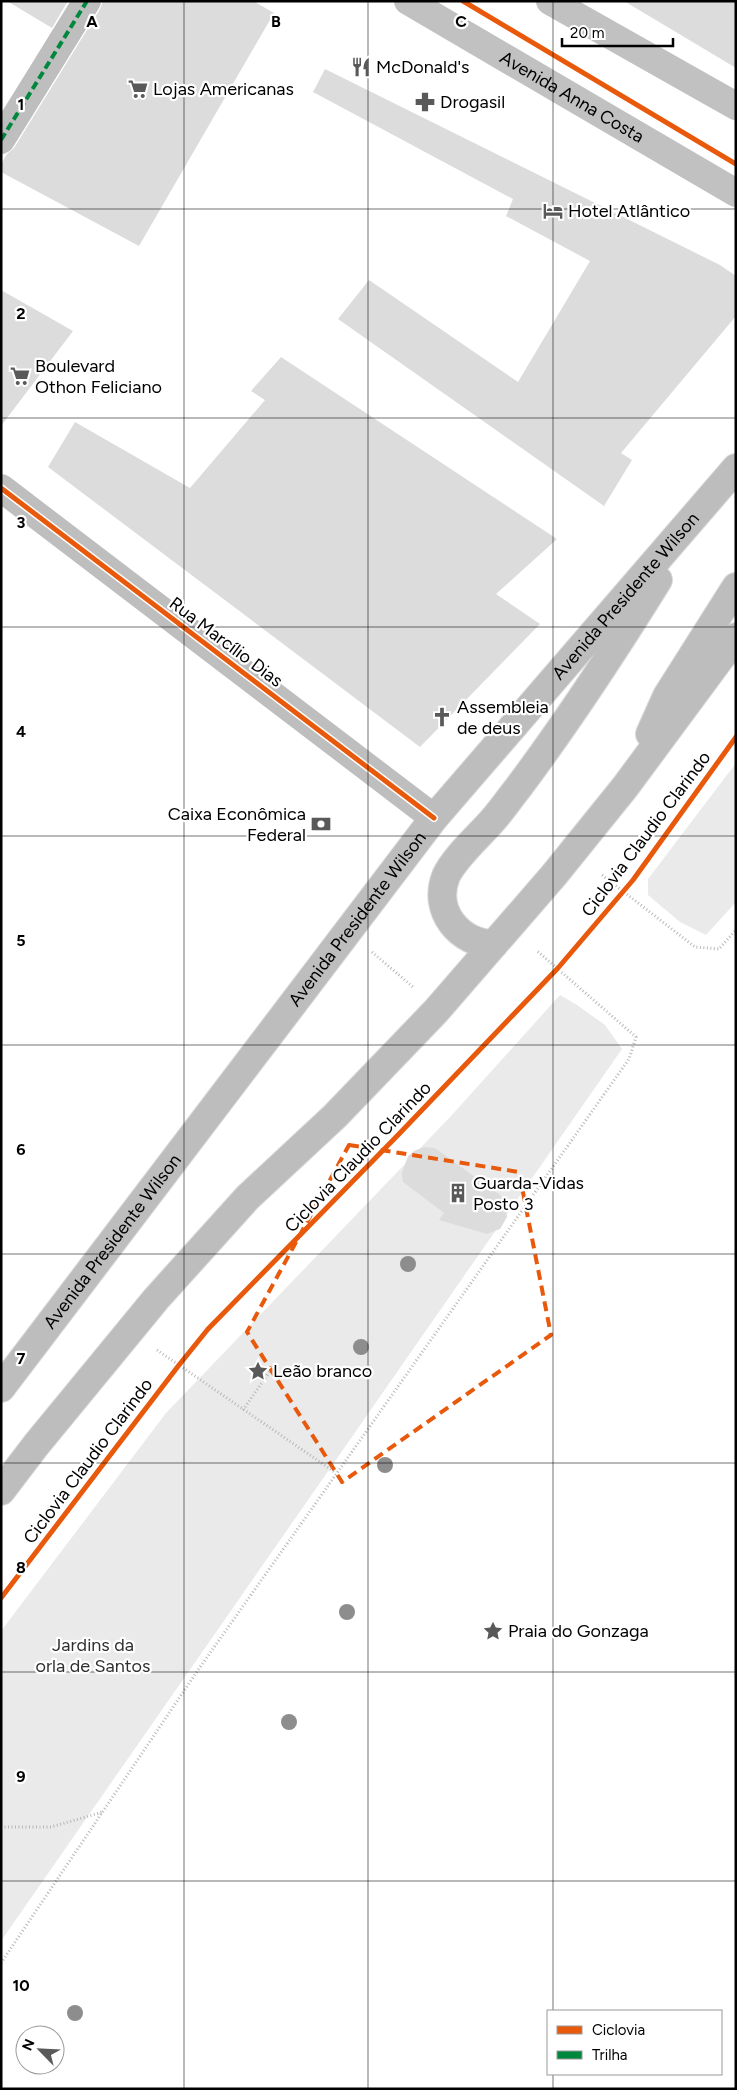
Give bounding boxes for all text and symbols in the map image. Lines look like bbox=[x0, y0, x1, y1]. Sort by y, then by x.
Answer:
text: A bbox=[86, 12, 98, 31]
text: B bbox=[271, 12, 281, 31]
text: C bbox=[455, 12, 467, 31]
scale bar bbox=[562, 15, 673, 47]
text: 20 m bbox=[570, 24, 604, 42]
street label: Avenida Anna Costa bbox=[496, 46, 648, 148]
restaurant icon: McDonald's bbox=[350, 56, 372, 78]
place label: McDonald's bbox=[376, 56, 470, 78]
supermarket icon: Lojas Americanas bbox=[127, 78, 149, 100]
place label: Lojas Americanas bbox=[153, 78, 294, 100]
pharmacy icon: Drogasil bbox=[414, 91, 436, 113]
place label: Drogasil bbox=[440, 91, 505, 113]
text: 1 bbox=[18, 95, 24, 114]
hotel icon: Hotel Atlântico bbox=[542, 200, 564, 222]
place label: Hotel Atlântico bbox=[568, 200, 690, 222]
text: 2 bbox=[16, 304, 26, 323]
place label: Boulevard Othon Feliciano bbox=[35, 355, 162, 398]
supermarket icon: Boulevard Othon Feliciano bbox=[9, 365, 31, 387]
street label: Avenida Presidente Wilson bbox=[547, 508, 704, 684]
text: 3 bbox=[17, 513, 26, 532]
street label: Rua Marcílio Dias bbox=[165, 592, 287, 692]
place label: Assembleia de deus bbox=[457, 696, 549, 739]
church icon: Assembleia de deus bbox=[431, 706, 453, 728]
text: 4 bbox=[16, 722, 26, 741]
street label: Ciclovia Claudio Clarindo bbox=[577, 747, 715, 921]
place label: Caixa Econômica Federal bbox=[168, 803, 306, 846]
bank icon: Caixa Econômica Federal bbox=[310, 813, 332, 835]
street label: Avenida Presidente Wilson bbox=[284, 827, 431, 1011]
text: 5 bbox=[16, 931, 26, 950]
street label: Ciclovia Claudio Clarindo bbox=[280, 1077, 436, 1237]
text: 6 bbox=[16, 1140, 26, 1159]
street label: Avenida Presidente Wilson bbox=[39, 1150, 186, 1333]
place label: Guarda-Vidas Posto 3 bbox=[473, 1172, 584, 1215]
building icon: Guarda-Vidas Posto 3 bbox=[447, 1182, 469, 1204]
text: 7 bbox=[17, 1349, 26, 1368]
place icon: Leão branco bbox=[247, 1360, 269, 1382]
place label: Leão branco bbox=[273, 1360, 372, 1382]
street label: Ciclovia Claudio Clarindo bbox=[19, 1374, 157, 1548]
text: 8 bbox=[16, 1558, 26, 1577]
place icon: Praia do Gonzaga bbox=[482, 1620, 504, 1642]
place label: Praia do Gonzaga bbox=[508, 1620, 649, 1642]
park label: Jardins da orla de Santos bbox=[36, 1634, 150, 1677]
text: 9 bbox=[16, 1767, 26, 1786]
text: 10 bbox=[12, 1976, 30, 1995]
legend bbox=[547, 2010, 722, 2075]
text: Ciclovia bbox=[592, 2021, 645, 2039]
north arrow bbox=[15, 2025, 65, 2075]
text: N bbox=[19, 2037, 39, 2053]
text: Trilha bbox=[592, 2046, 627, 2064]

